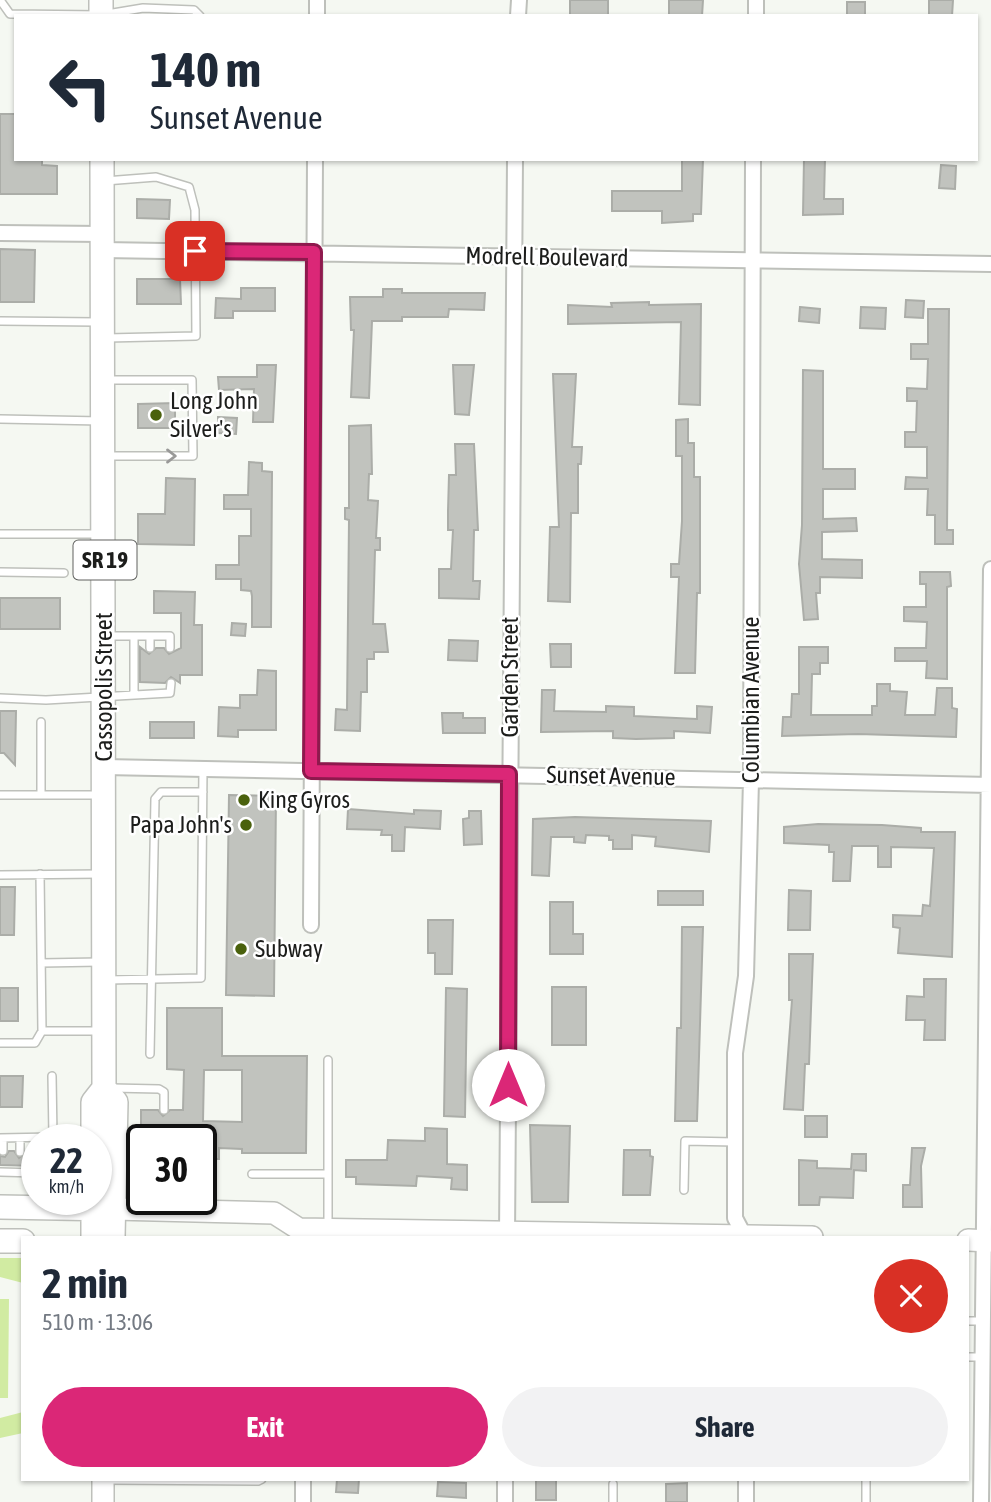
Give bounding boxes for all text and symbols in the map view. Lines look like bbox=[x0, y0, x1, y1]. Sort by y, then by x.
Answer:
text: 140 m bbox=[150, 41, 261, 97]
icon: left bbox=[35, 42, 126, 133]
text: Sunset Avenue bbox=[150, 99, 322, 136]
pin bbox=[165, 221, 225, 281]
icon: arrive bbox=[176, 232, 214, 270]
street label: Modrell Boulevard bbox=[465, 242, 629, 271]
place label: Long John Silver's bbox=[170, 387, 258, 442]
marker: Long John Silver's bbox=[148, 407, 164, 423]
one-way arrow bbox=[167, 448, 177, 464]
road number: SR 19 bbox=[74, 540, 136, 580]
street label: Cassopolis Street bbox=[90, 612, 117, 762]
street label: Garden Street bbox=[496, 617, 523, 737]
street label: Columbian Avenue bbox=[737, 617, 764, 783]
street label: Sunset Avenue bbox=[546, 761, 676, 790]
place label: King Gyros bbox=[258, 786, 350, 813]
marker: King Gyros bbox=[236, 792, 252, 808]
place label: Papa John's bbox=[130, 811, 232, 838]
marker: Papa John's bbox=[238, 817, 254, 833]
place label: Subway bbox=[255, 935, 323, 962]
marker: Subway bbox=[233, 941, 249, 957]
position arrow bbox=[471, 1048, 545, 1122]
speed limit sign: 30 bbox=[126, 1124, 217, 1215]
text: 22 bbox=[50, 1140, 83, 1180]
text: km/h bbox=[49, 1176, 84, 1197]
text: 2 min bbox=[42, 1259, 128, 1307]
button: close bbox=[874, 1259, 948, 1333]
text: 510 m · 13:06 bbox=[42, 1309, 153, 1335]
button: Exit bbox=[42, 1387, 488, 1467]
button: Share bbox=[502, 1387, 948, 1467]

